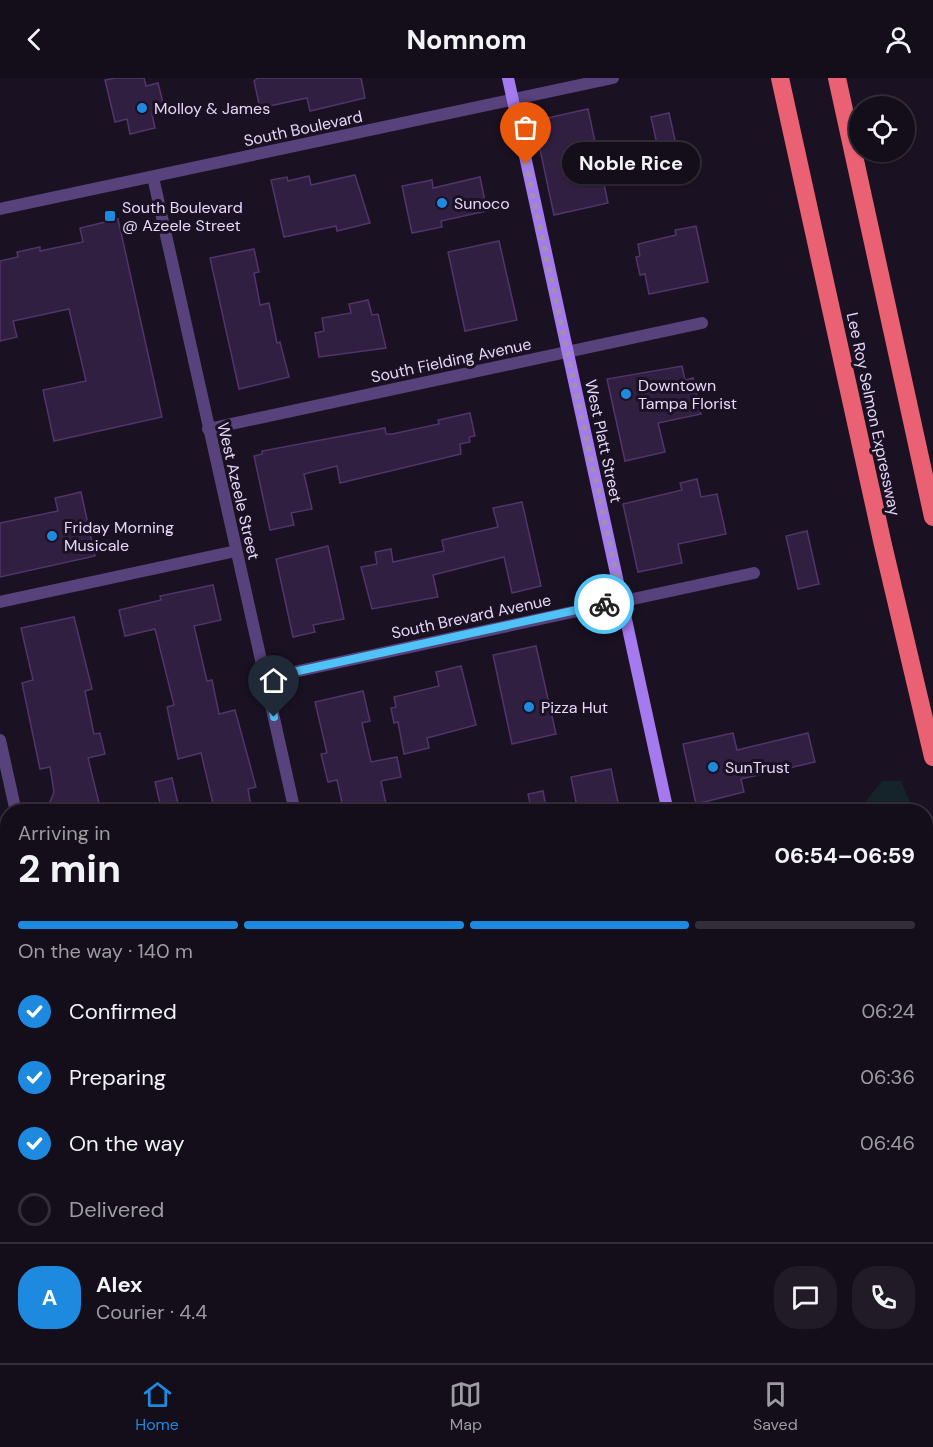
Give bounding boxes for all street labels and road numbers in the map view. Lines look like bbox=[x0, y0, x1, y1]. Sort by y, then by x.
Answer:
street label: South Boulevard bbox=[242, 106, 364, 151]
street label: Lee Roy Selmon Expressway bbox=[842, 310, 905, 518]
street label: South Fielding Avenue bbox=[369, 333, 533, 388]
street label: West Platt Street bbox=[580, 378, 627, 505]
street label: West Azeele Street bbox=[212, 420, 265, 562]
street label: South Brevard Avenue bbox=[389, 589, 553, 644]

